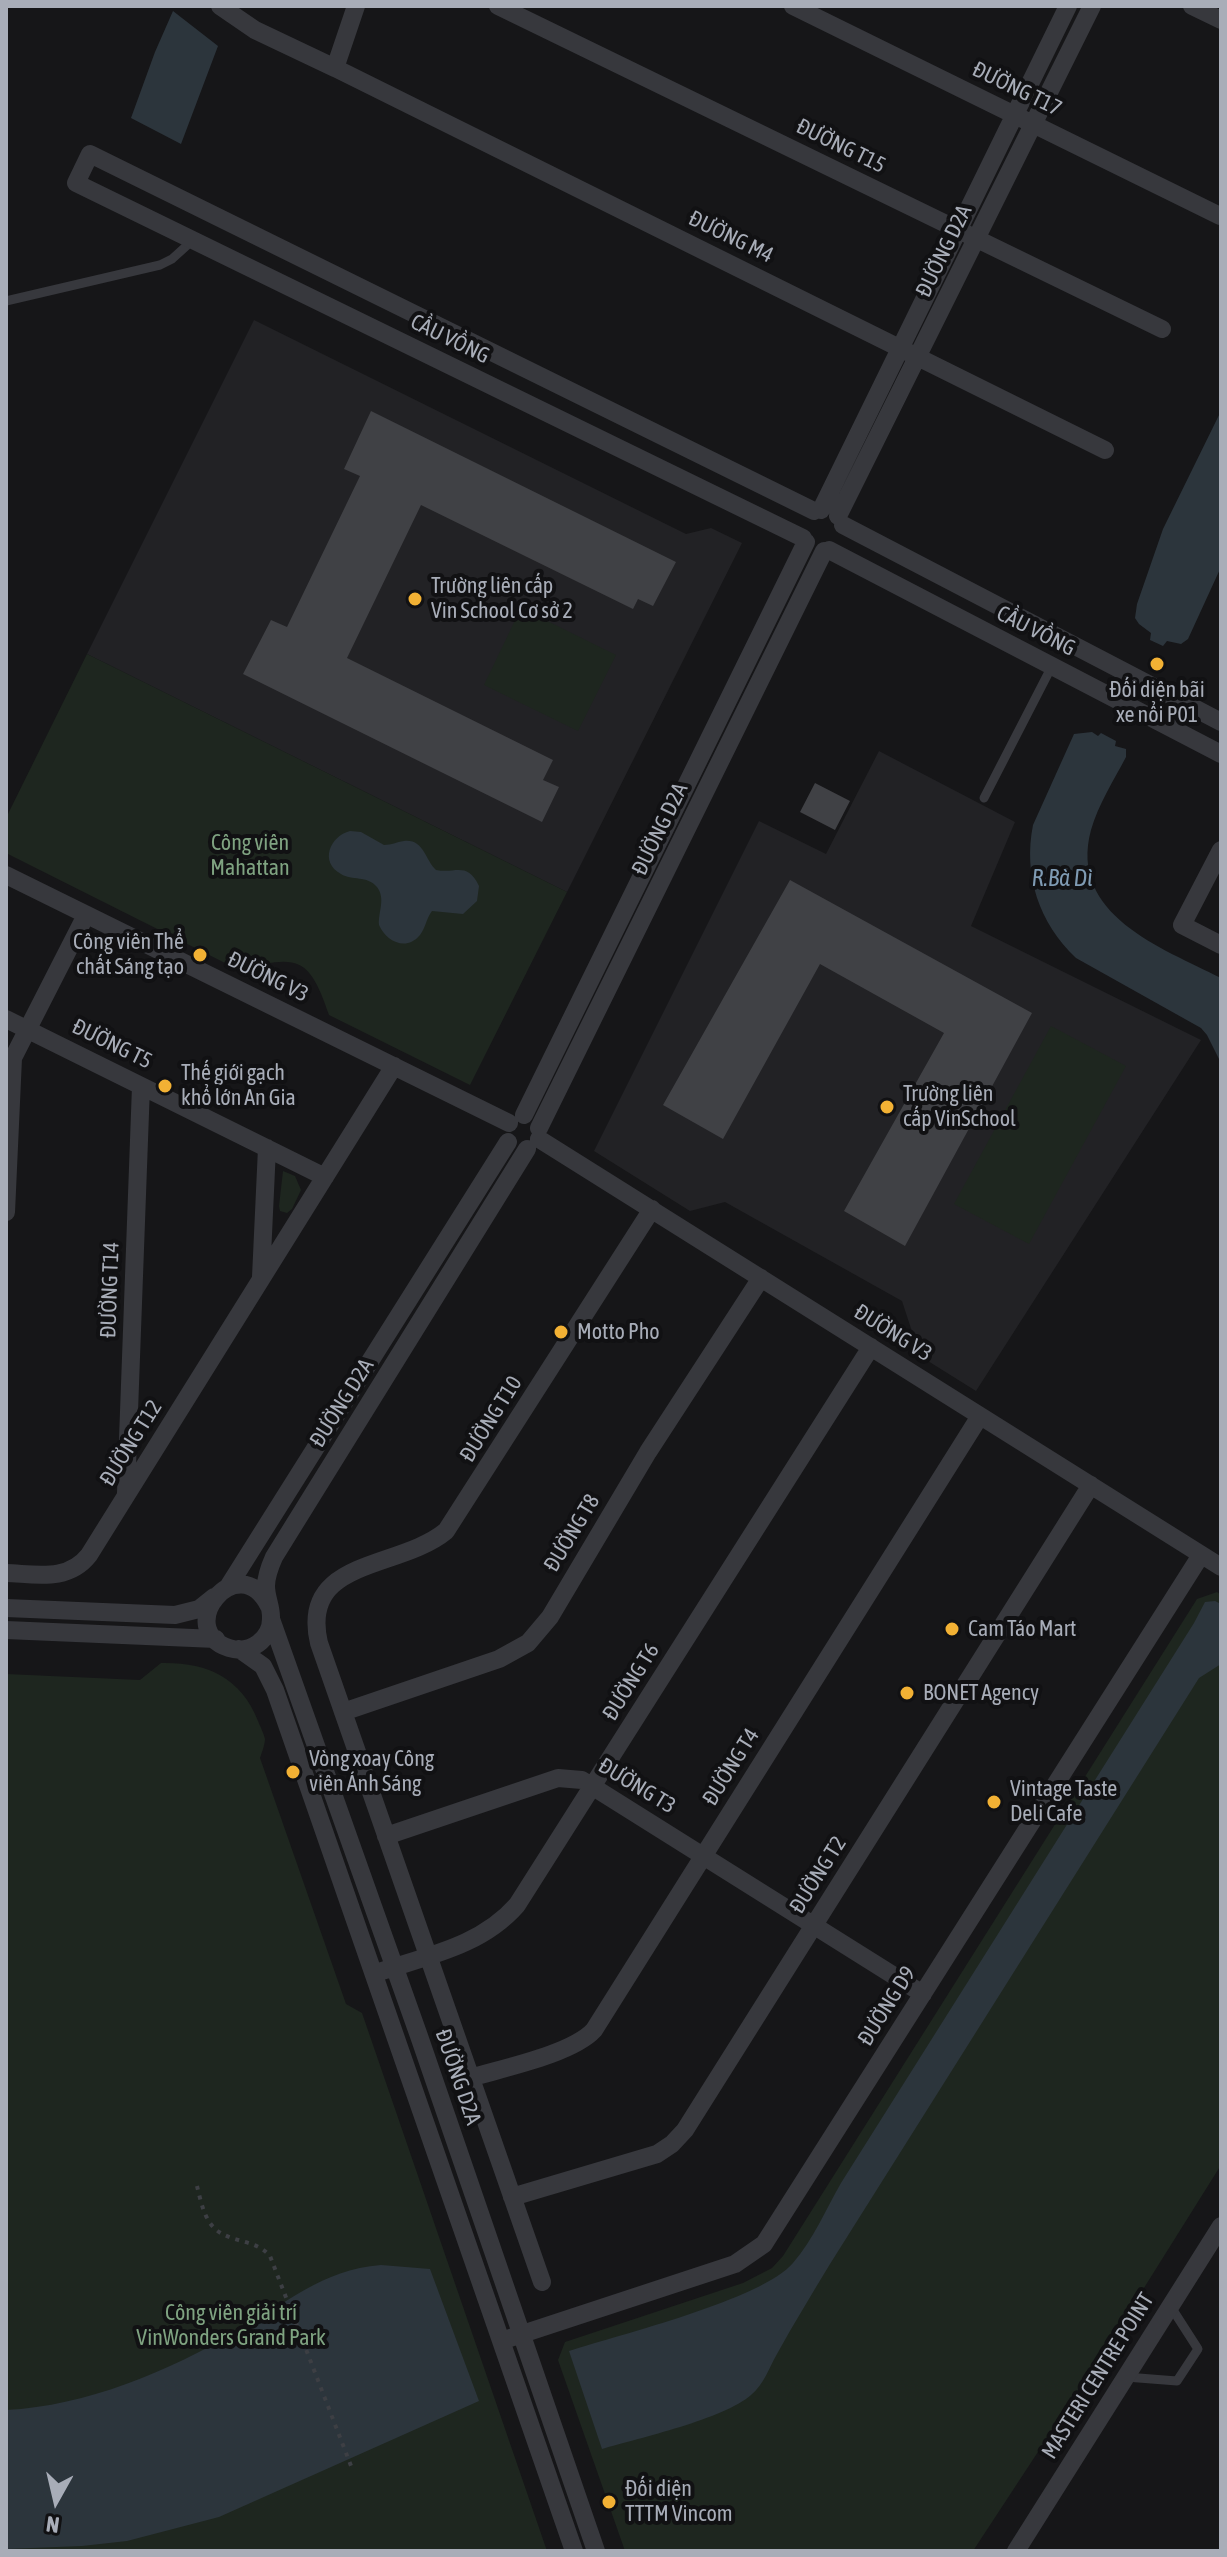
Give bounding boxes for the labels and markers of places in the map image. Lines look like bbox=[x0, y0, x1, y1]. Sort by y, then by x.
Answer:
place label: Trường liên cấp Vin School Cơ sở 2 bbox=[431, 573, 573, 624]
marker: Trường liên cấp Vin School Cơ sở 2 bbox=[406, 590, 424, 608]
marker: Đối diện bãi xe nổi P01 bbox=[1148, 655, 1166, 673]
place label: Đối diện bãi xe nổi P01 bbox=[1109, 677, 1205, 728]
place label: Công viên Thể chất Sáng tạo bbox=[73, 929, 184, 980]
marker: Công viên Thể chất Sáng tạo bbox=[191, 946, 209, 964]
place label: Thế giới gạch khổ lớn An Gia bbox=[181, 1060, 296, 1112]
marker: Thế giới gạch khổ lớn An Gia bbox=[156, 1077, 174, 1095]
place label: Trường liên cấp VinSchool bbox=[903, 1081, 1016, 1132]
marker: Trường liên cấp VinSchool bbox=[878, 1098, 896, 1116]
place label: Motto Pho bbox=[577, 1319, 660, 1345]
marker: Motto Pho bbox=[552, 1323, 570, 1341]
place label: Cam Táo Mart bbox=[968, 1616, 1076, 1642]
marker: Cam Táo Mart bbox=[943, 1620, 961, 1638]
place label: BONET Agency bbox=[923, 1680, 1039, 1706]
marker: BONET Agency bbox=[898, 1684, 916, 1702]
place label: Vòng xoay Công viên Ánh Sáng bbox=[309, 1746, 434, 1798]
marker: Vòng xoay Công viên Ánh Sáng bbox=[284, 1763, 302, 1781]
place label: Vintage Taste Deli Cafe bbox=[1010, 1776, 1117, 1828]
marker: Vintage Taste Deli Cafe bbox=[985, 1793, 1003, 1811]
place label: Đối diện TTTM Vincom bbox=[625, 2476, 733, 2528]
marker: Đối diện TTTM Vincom bbox=[600, 2493, 618, 2511]

